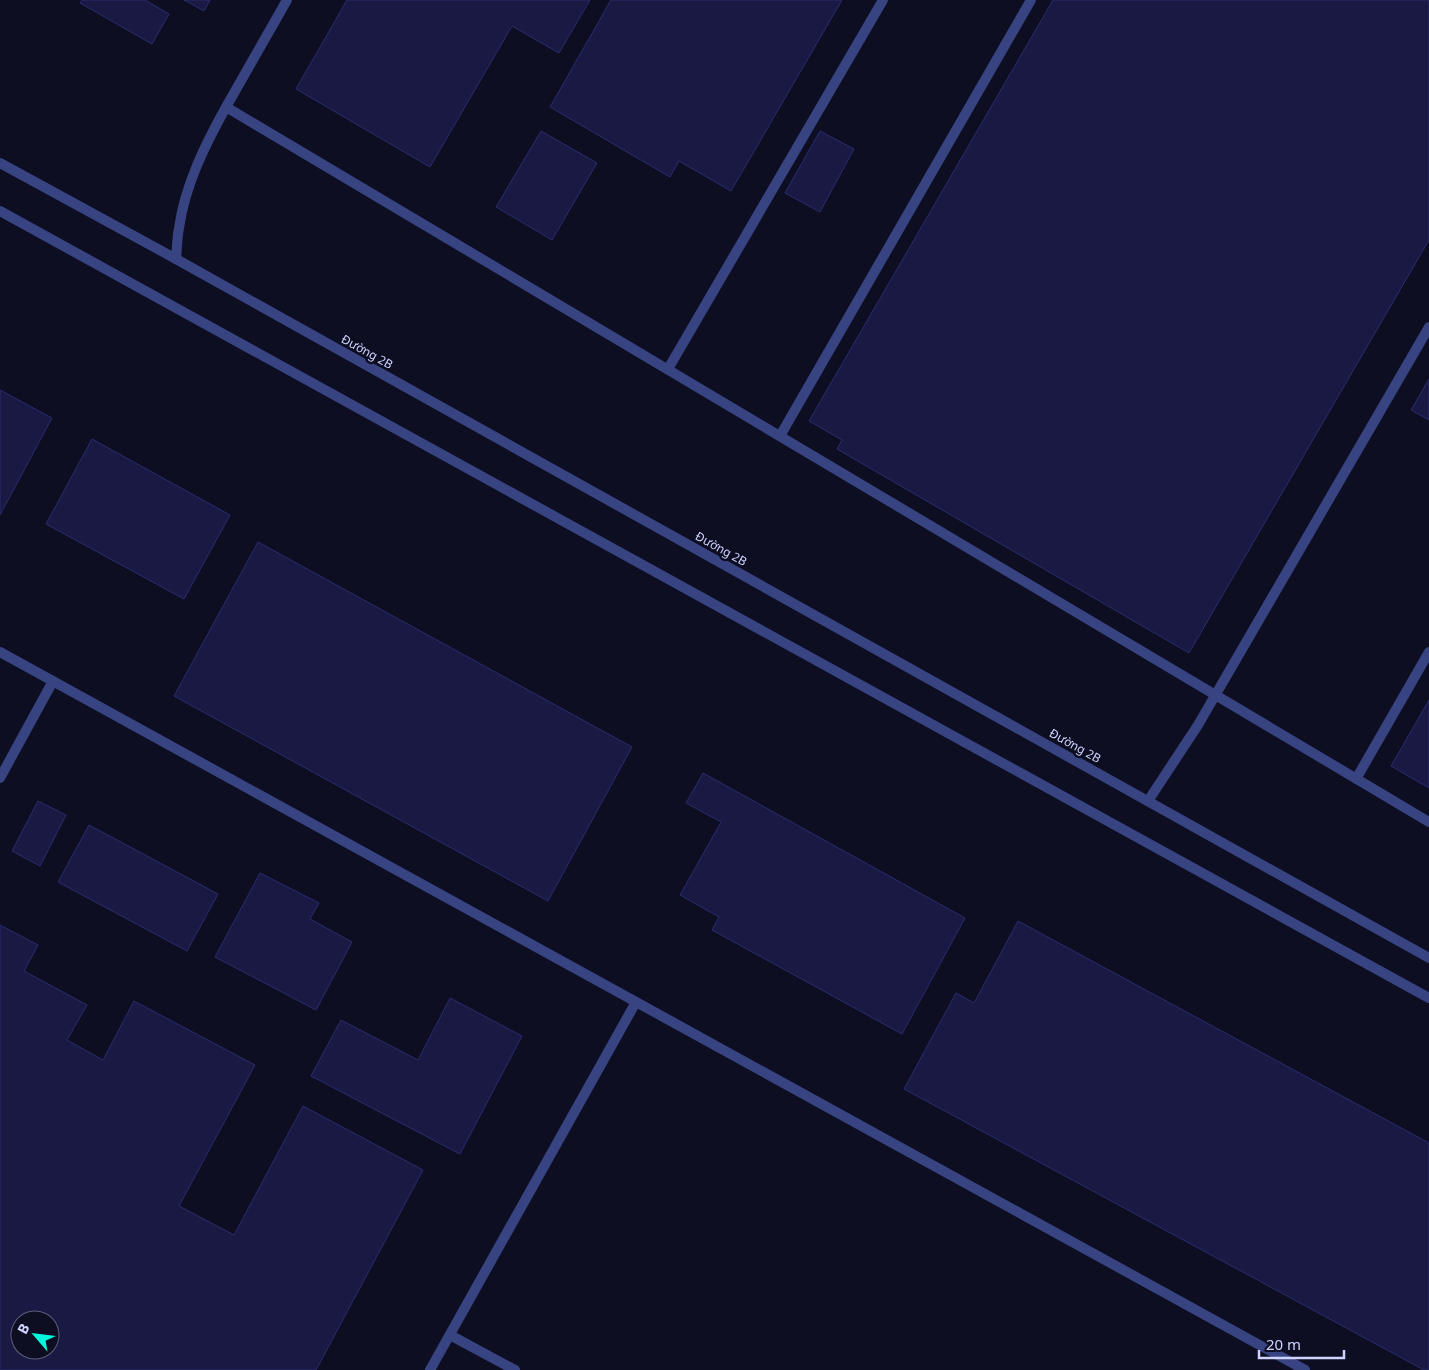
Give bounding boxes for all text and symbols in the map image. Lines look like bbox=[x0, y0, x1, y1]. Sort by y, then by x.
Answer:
street label: Đường 2B bbox=[338, 330, 396, 373]
street label: Đường 2B bbox=[692, 527, 750, 570]
street label: Đường 2B bbox=[1046, 724, 1104, 767]
north arrow bbox=[10, 1310, 60, 1360]
text: B bbox=[13, 1320, 34, 1337]
scale bar bbox=[1259, 1328, 1344, 1360]
text: 20 m bbox=[1266, 1334, 1301, 1354]

